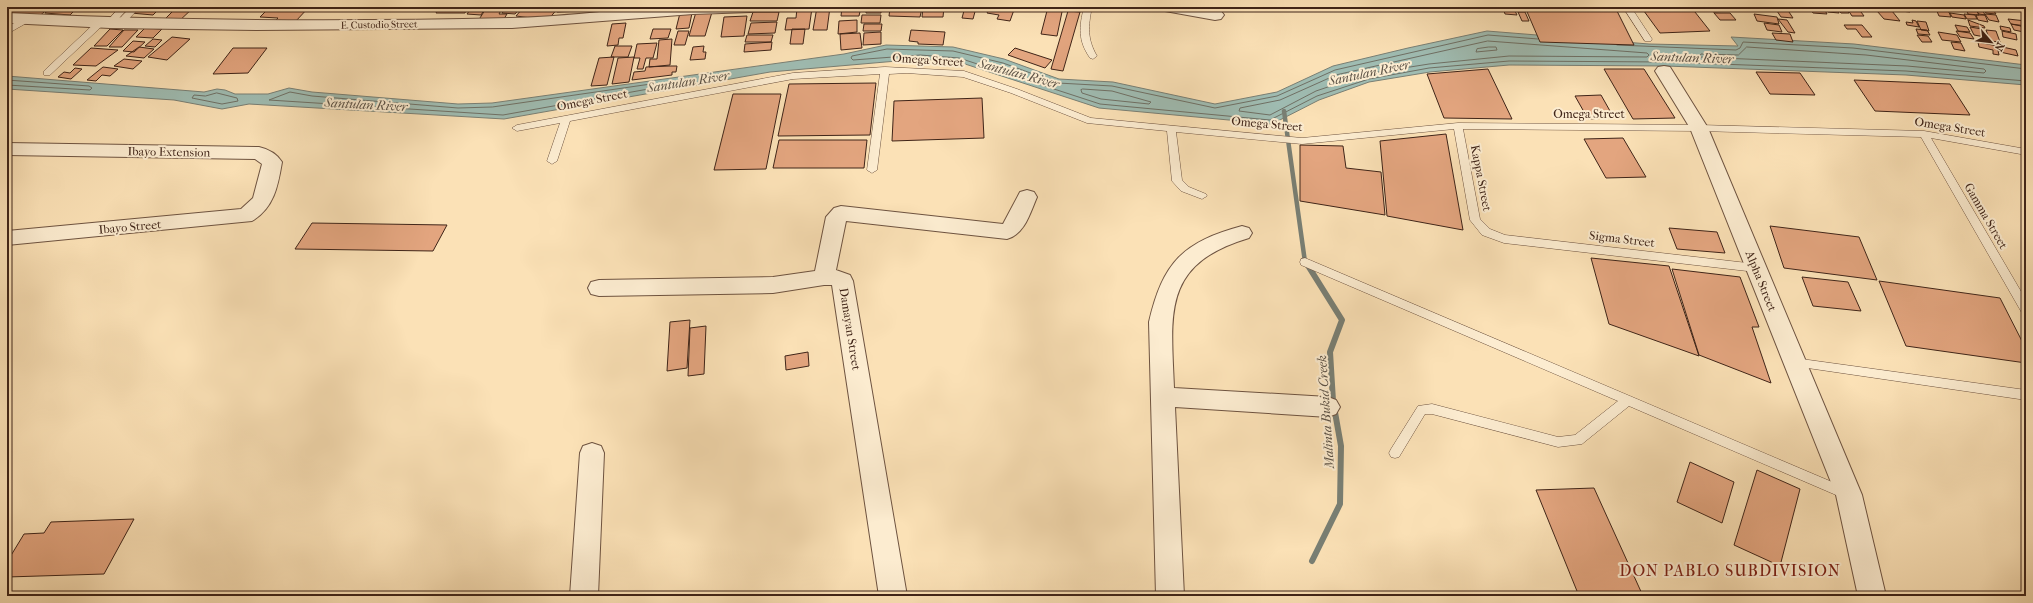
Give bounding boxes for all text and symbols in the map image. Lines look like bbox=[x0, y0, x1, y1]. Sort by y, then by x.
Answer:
street label: E. Custodio Street bbox=[341, 18, 418, 32]
north arrow bbox=[1971, 22, 2011, 62]
text: N bbox=[1991, 40, 2007, 54]
water label: Santulan River bbox=[1649, 49, 1735, 66]
street label: Omega Street bbox=[892, 51, 965, 70]
water label: Santulan River bbox=[976, 55, 1062, 92]
water label: Santulan River bbox=[1326, 56, 1412, 89]
water label: Santulan River bbox=[645, 67, 731, 96]
street label: Omega Street bbox=[556, 86, 629, 114]
water label: Santulan River bbox=[323, 95, 409, 114]
street label: Omega Street bbox=[1553, 107, 1625, 121]
street label: Omega Street bbox=[1231, 114, 1304, 134]
street label: Omega Street bbox=[1914, 114, 1987, 140]
street label: Ibayo Extension bbox=[128, 144, 211, 160]
street label: Kappa Street bbox=[1468, 144, 1494, 213]
street label: Gamma Street bbox=[1961, 181, 2011, 252]
street label: Ibayo Street bbox=[98, 217, 163, 237]
street label: Sigma Street bbox=[1588, 228, 1656, 250]
street label: Alpha Street bbox=[1742, 248, 1780, 314]
street label: Damayan Street bbox=[837, 287, 864, 372]
water label: Malinta Bukid Creek bbox=[1314, 355, 1337, 470]
district label: DON PABLO SUBDIVISION bbox=[1619, 561, 1841, 580]

